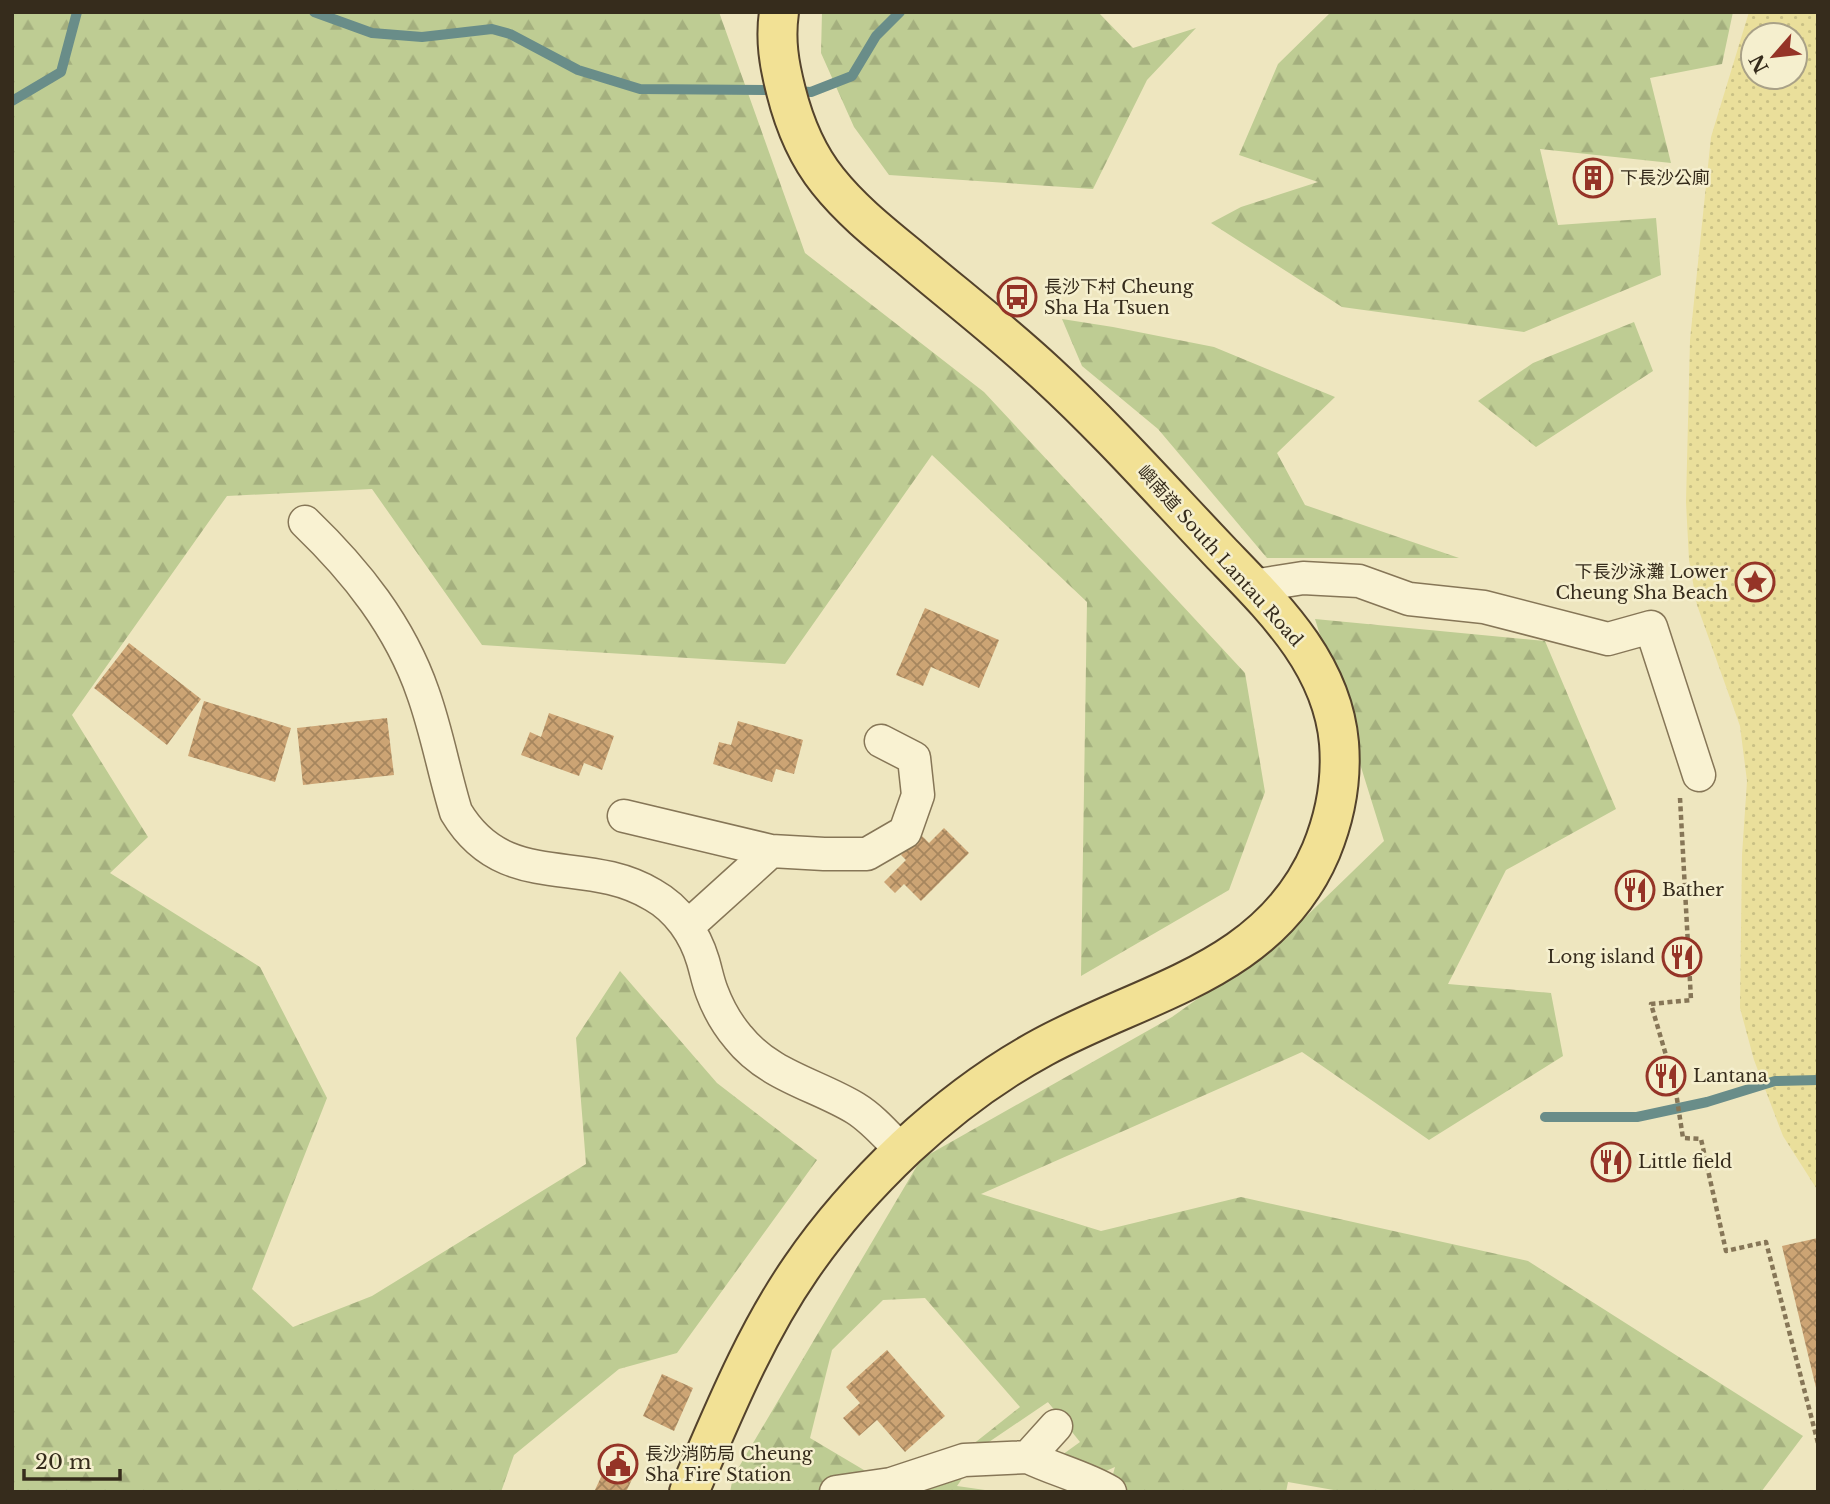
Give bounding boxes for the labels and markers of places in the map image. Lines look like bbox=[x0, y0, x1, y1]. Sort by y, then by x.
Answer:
building icon: 下長沙公廁 bbox=[1572, 157, 1614, 199]
place label: 下長沙公廁 bbox=[1620, 167, 1710, 189]
bus stop icon: 長沙下村 Cheung Sha Ha Tsuen bbox=[996, 276, 1038, 318]
place label: 長沙下村 Cheung Sha Ha Tsuen bbox=[1044, 276, 1194, 319]
place label: 下長沙泳灘 Lower Cheung Sha Beach bbox=[1556, 561, 1728, 604]
place icon: 下長沙泳灘 Lower Cheung Sha Beach bbox=[1734, 561, 1776, 603]
restaurant icon: Bather bbox=[1614, 869, 1656, 911]
place label: Bather bbox=[1662, 879, 1724, 901]
restaurant icon: Long island bbox=[1661, 936, 1703, 978]
place label: Long island bbox=[1547, 946, 1655, 968]
restaurant icon: Lantana bbox=[1645, 1055, 1687, 1097]
place label: Lantana bbox=[1693, 1065, 1768, 1087]
restaurant icon: Little field bbox=[1590, 1141, 1632, 1183]
place label: Little field bbox=[1638, 1151, 1732, 1173]
public building icon: 長沙消防局 Cheung Sha Fire Station bbox=[597, 1443, 639, 1485]
place label: 長沙消防局 Cheung Sha Fire Station bbox=[645, 1443, 813, 1486]

